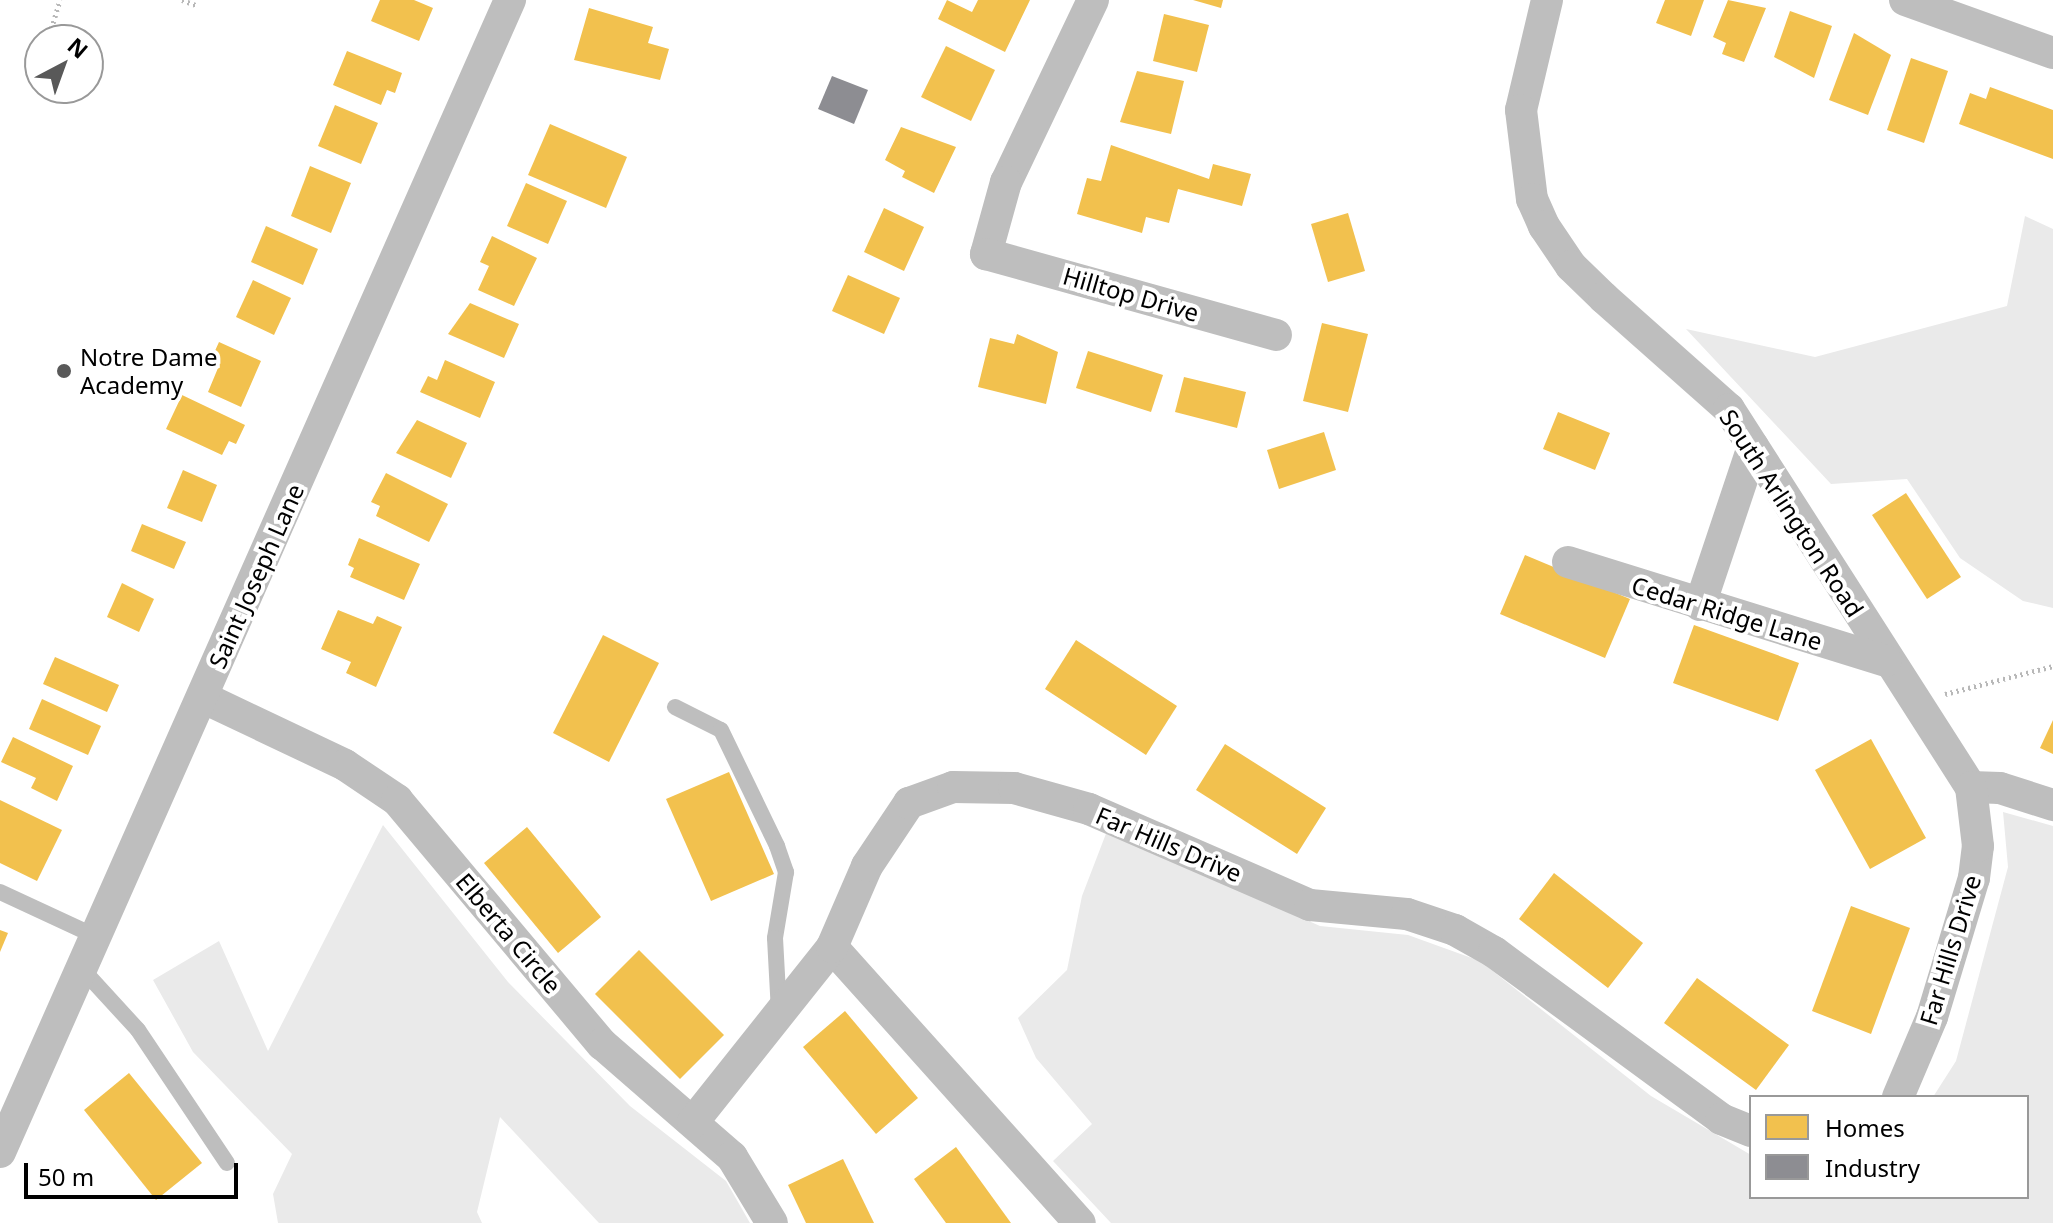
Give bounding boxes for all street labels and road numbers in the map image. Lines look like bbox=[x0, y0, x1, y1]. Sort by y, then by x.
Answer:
street label: Hilltop Drive bbox=[1060, 261, 1202, 327]
street label: South Arlington Road bbox=[1714, 404, 1870, 622]
street label: Saint Joseph Lane bbox=[202, 479, 310, 673]
street label: Cedar Ridge Lane bbox=[1628, 570, 1826, 656]
street label: Far Hills Drive bbox=[1092, 800, 1246, 888]
street label: Elberta Circle bbox=[450, 867, 568, 999]
street label: Far Hills Drive bbox=[1913, 871, 1987, 1029]

